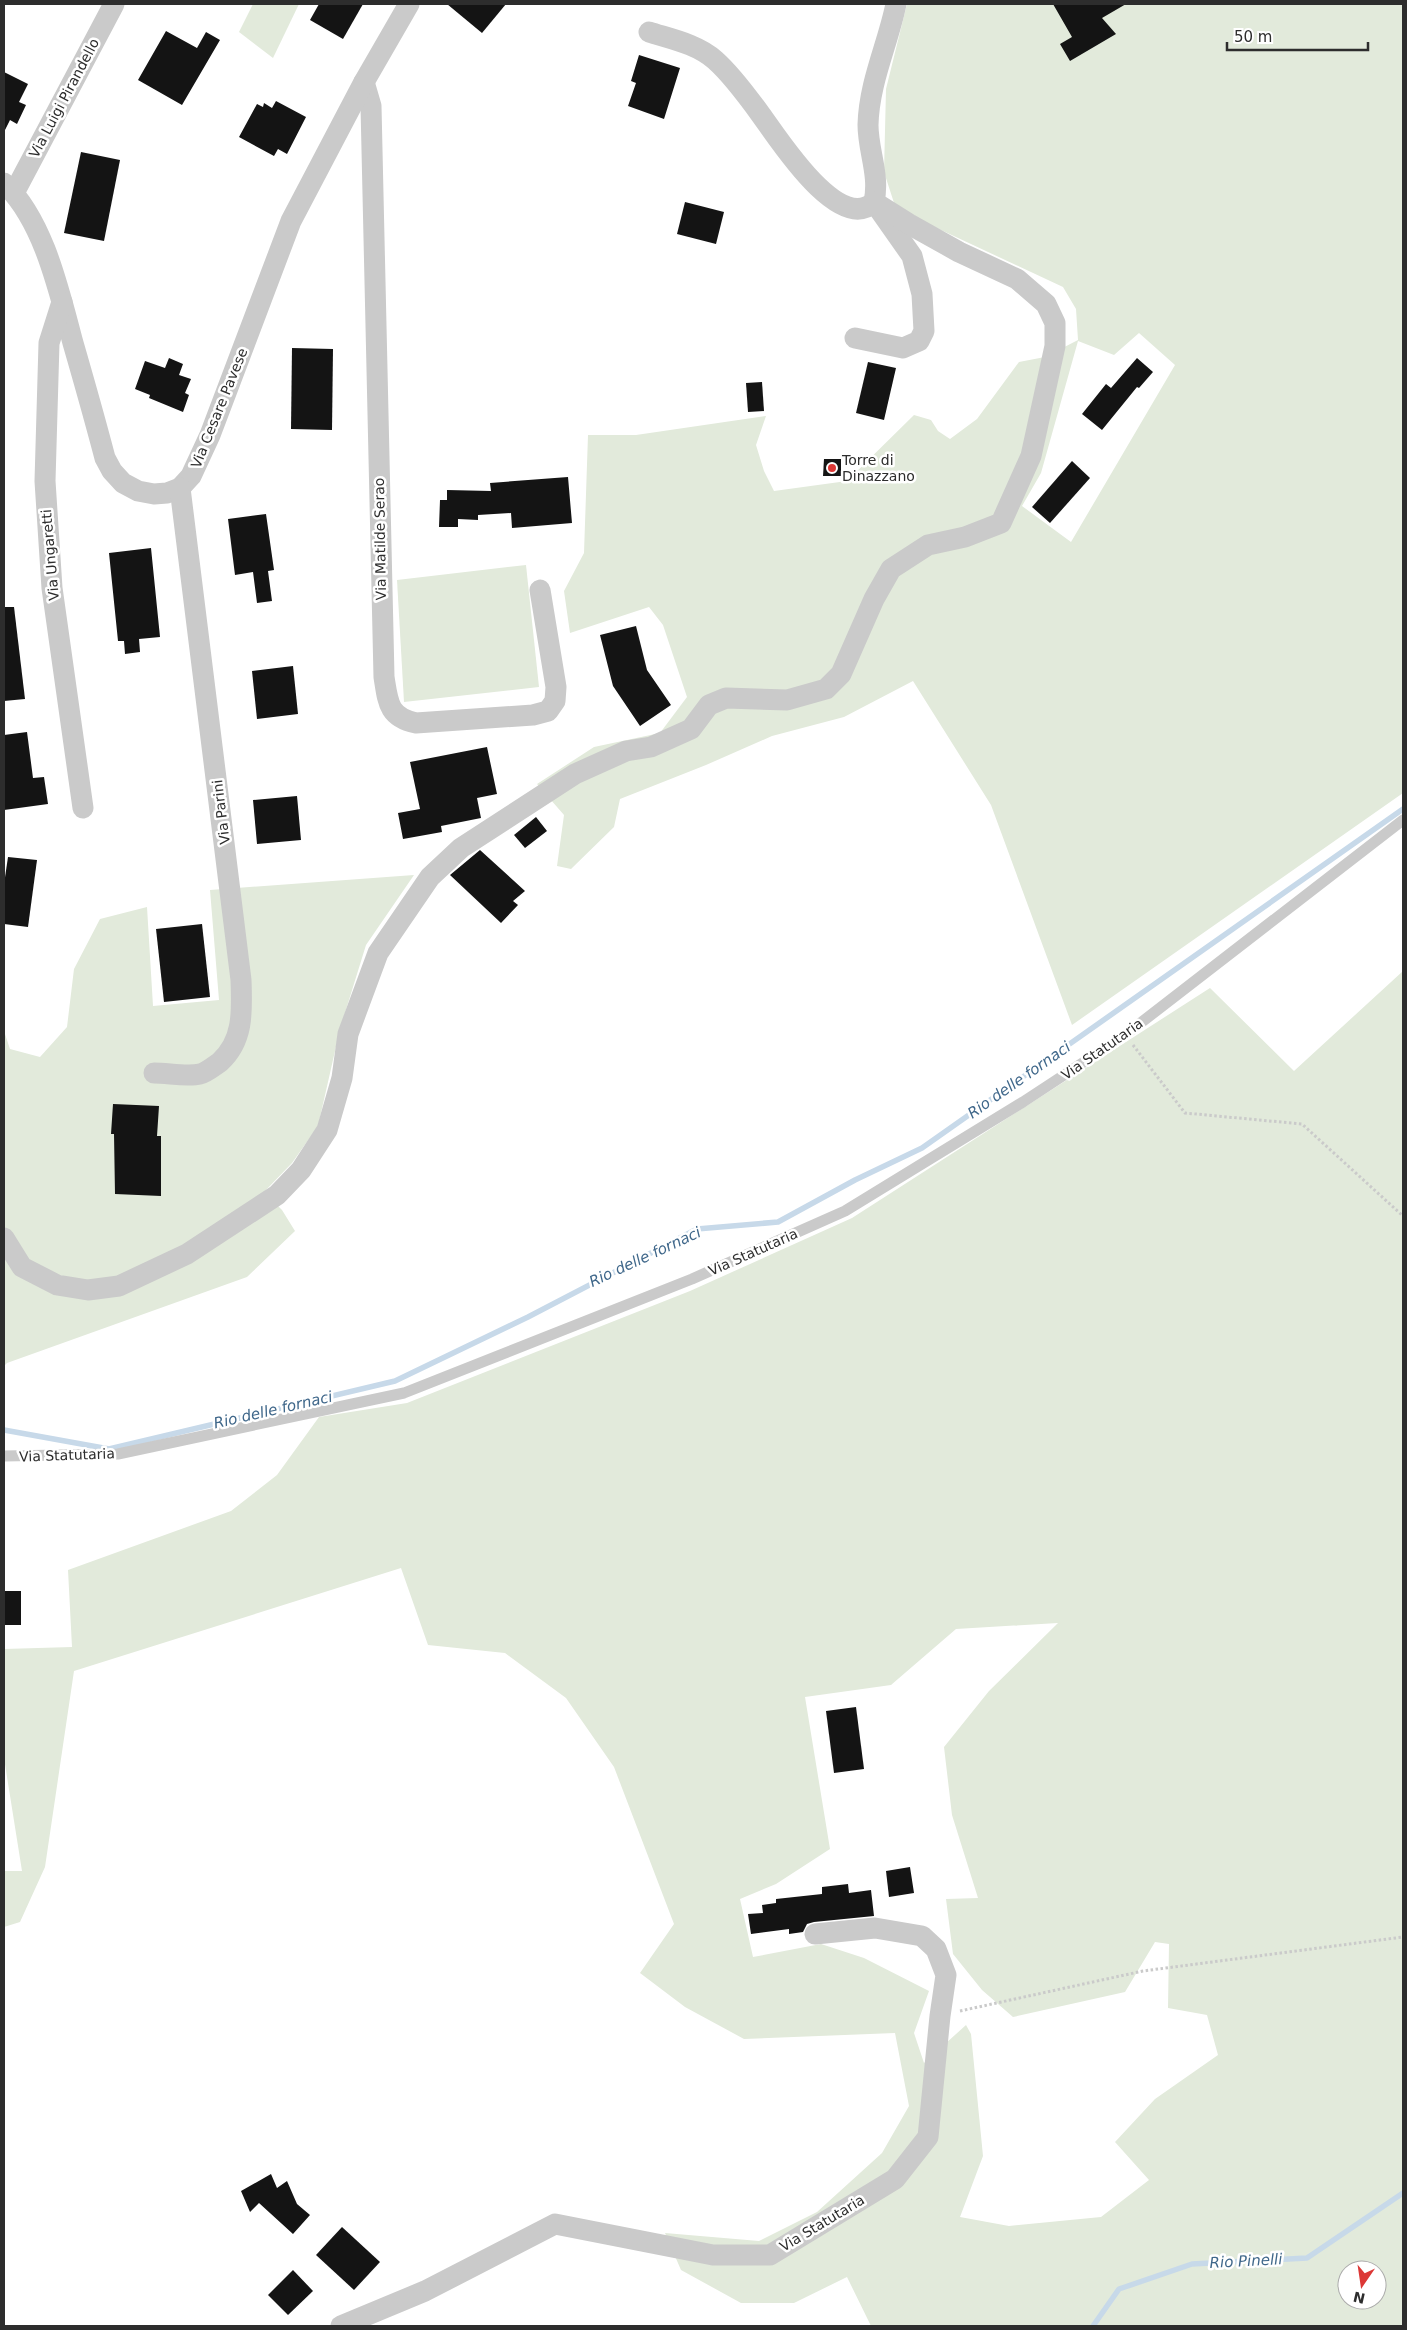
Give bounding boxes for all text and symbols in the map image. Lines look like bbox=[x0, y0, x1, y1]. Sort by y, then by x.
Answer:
scale bar bbox=[1227, 20, 1368, 52]
text: 50 m bbox=[1234, 28, 1272, 46]
street label: Via Luigi Pirandello bbox=[26, 36, 102, 160]
street label: Via Cesare Pavese bbox=[188, 346, 250, 470]
place label: Torre di Dinazzano bbox=[841, 452, 915, 484]
marker: Torre di Dinazzano bbox=[826, 462, 838, 474]
street label: Via Matilde Serao bbox=[371, 478, 389, 600]
street label: Via Ungaretti bbox=[38, 509, 62, 601]
street label: Via Parini bbox=[209, 779, 233, 845]
street label: Via Statutaria bbox=[1058, 1015, 1146, 1083]
water label: Rio delle fornaci bbox=[964, 1037, 1075, 1122]
water label: Rio delle fornaci bbox=[586, 1223, 705, 1291]
street label: Via Statutaria bbox=[706, 1225, 800, 1279]
water label: Rio delle fornaci bbox=[212, 1387, 335, 1432]
street label: Via Statutaria bbox=[19, 1445, 115, 1465]
street label: Via Statutaria bbox=[777, 2191, 867, 2255]
water label: Rio Pinelli bbox=[1209, 2250, 1284, 2272]
north arrow bbox=[1337, 2260, 1387, 2310]
text: N bbox=[1352, 2289, 1367, 2307]

